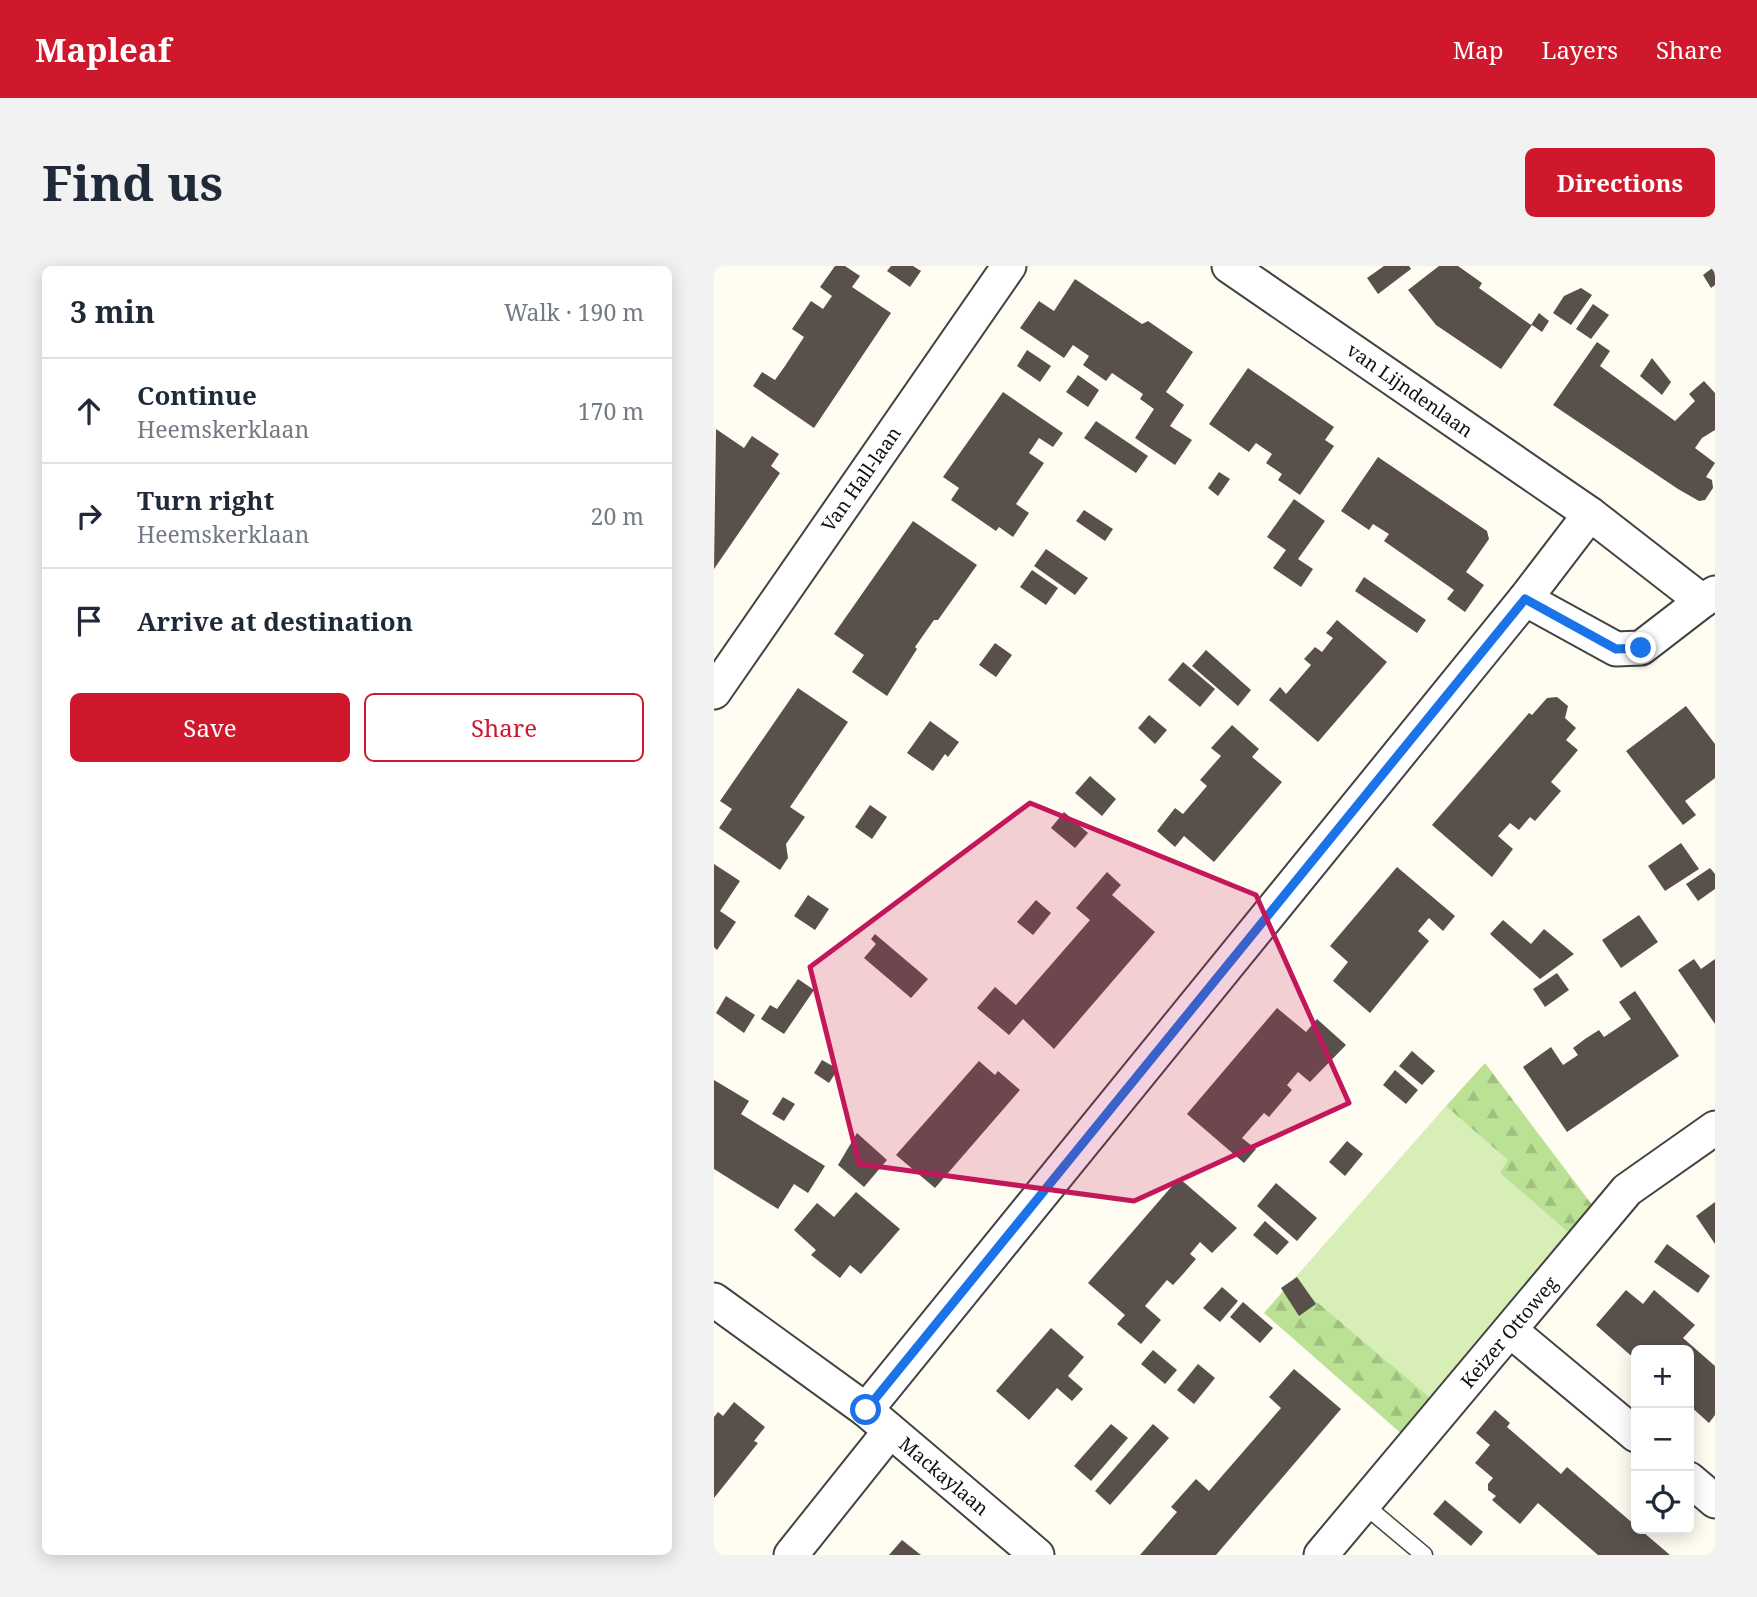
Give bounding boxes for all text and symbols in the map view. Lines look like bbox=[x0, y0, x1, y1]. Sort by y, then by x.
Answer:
text: Mapleaf bbox=[35, 27, 171, 72]
text: Map bbox=[1453, 33, 1504, 66]
text: Layers bbox=[1542, 33, 1618, 66]
text: Share bbox=[1656, 33, 1722, 66]
button: Directions bbox=[1525, 148, 1715, 217]
text: Find us bbox=[42, 149, 223, 215]
text: 3 min bbox=[70, 291, 155, 332]
text: Walk · 190 m bbox=[504, 296, 644, 328]
street label: van Lijndenlaan bbox=[1342, 337, 1478, 443]
text: Continue bbox=[137, 377, 257, 413]
icon: ahead bbox=[70, 392, 108, 430]
text: 170 m bbox=[578, 395, 644, 427]
text: Heemskerklaan bbox=[137, 413, 309, 445]
street label: Van Hall-laan bbox=[815, 421, 907, 537]
text: Turn right bbox=[137, 482, 274, 518]
icon: right bbox=[70, 497, 108, 535]
text: 20 m bbox=[591, 500, 644, 532]
text: Heemskerklaan bbox=[137, 518, 309, 550]
icon: arrive bbox=[70, 602, 108, 640]
text: Arrive at destination bbox=[137, 603, 413, 639]
route end bbox=[1625, 632, 1656, 663]
button: Save bbox=[70, 693, 350, 762]
button: Share bbox=[364, 693, 644, 762]
street label: Keizer Ottoweg bbox=[1455, 1271, 1563, 1393]
map controls bbox=[1631, 1345, 1694, 1534]
button: + bbox=[1631, 1345, 1694, 1408]
route start bbox=[850, 1394, 881, 1425]
button: − bbox=[1631, 1408, 1694, 1471]
street label: Mackaylaan bbox=[894, 1431, 994, 1521]
button: locate bbox=[1631, 1471, 1694, 1534]

